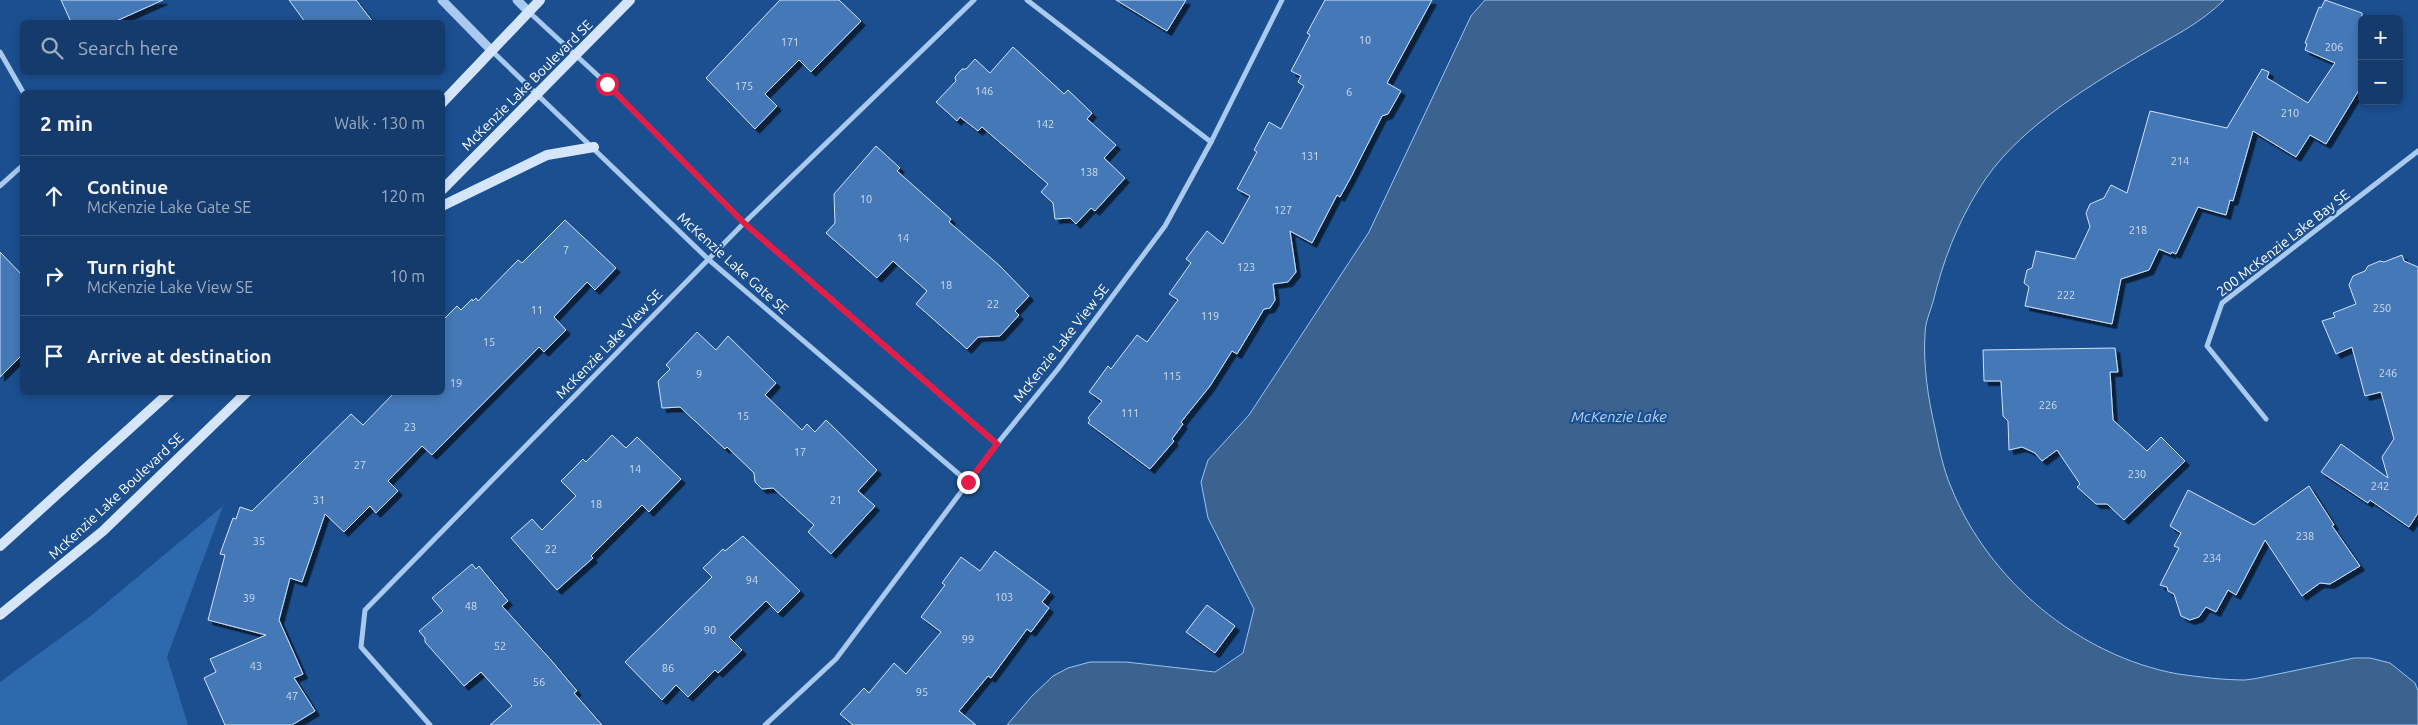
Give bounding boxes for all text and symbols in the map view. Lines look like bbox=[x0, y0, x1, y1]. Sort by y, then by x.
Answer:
map controls bbox=[2358, 15, 2403, 105]
button: + bbox=[2358, 15, 2403, 60]
street label: McKenzie Lake Boulevard SE bbox=[458, 16, 596, 154]
search box bbox=[20, 20, 445, 75]
icon: search bbox=[38, 34, 66, 62]
house number: 10 bbox=[1359, 34, 1371, 46]
house number: 171 bbox=[781, 36, 799, 48]
text: Search here bbox=[78, 37, 178, 59]
house number: 206 bbox=[2325, 41, 2343, 53]
button: − bbox=[2358, 60, 2403, 105]
route start bbox=[596, 73, 619, 96]
house number: 175 bbox=[735, 80, 753, 92]
house number: 146 bbox=[975, 85, 993, 97]
house number: 6 bbox=[1346, 86, 1352, 98]
house number: 210 bbox=[2281, 107, 2299, 119]
text: 2 min bbox=[40, 111, 93, 135]
text: Walk · 130 m bbox=[334, 114, 425, 132]
house number: 142 bbox=[1036, 118, 1054, 130]
house number: 131 bbox=[1301, 150, 1319, 162]
house number: 214 bbox=[2171, 155, 2189, 167]
house number: 138 bbox=[1080, 166, 1098, 178]
text: Continue bbox=[87, 176, 168, 198]
icon: ahead bbox=[40, 182, 68, 210]
street label: 200 McKenzie Lake Bay SE bbox=[2214, 186, 2353, 300]
text: 120 m bbox=[380, 187, 425, 205]
house number: 10 bbox=[860, 193, 872, 205]
text: McKenzie Lake Gate SE bbox=[87, 198, 251, 216]
house number: 127 bbox=[1274, 204, 1292, 216]
street label: McKenzie Lake Gate SE bbox=[674, 209, 792, 317]
house number: 218 bbox=[2129, 224, 2147, 236]
house number: 14 bbox=[897, 232, 909, 244]
house number: 7 bbox=[563, 244, 569, 256]
text: Turn right bbox=[87, 256, 175, 278]
house number: 123 bbox=[1237, 261, 1255, 273]
icon: right bbox=[40, 262, 68, 290]
text: 10 m bbox=[389, 267, 425, 285]
text: McKenzie Lake View SE bbox=[87, 278, 253, 296]
house number: 18 bbox=[940, 279, 952, 291]
street label: McKenzie Lake View SE bbox=[1010, 281, 1112, 405]
street label: McKenzie Lake View SE bbox=[553, 286, 665, 402]
house number: 222 bbox=[2057, 289, 2075, 301]
house number: 22 bbox=[987, 298, 999, 310]
house number: 250 bbox=[2373, 302, 2391, 314]
house number: 11 bbox=[531, 304, 543, 316]
house number: 119 bbox=[1201, 310, 1219, 322]
house number: 15 bbox=[483, 336, 495, 348]
icon: arrive bbox=[40, 342, 68, 370]
text: Arrive at destination bbox=[87, 345, 272, 367]
house number: 246 bbox=[2379, 367, 2397, 379]
house number: 9 bbox=[696, 368, 702, 380]
house number: 115 bbox=[1163, 370, 1181, 382]
house number: 19 bbox=[450, 377, 462, 389]
house number: 226 bbox=[2039, 399, 2057, 411]
house number: 111 bbox=[1121, 407, 1139, 419]
water label: McKenzie Lake bbox=[1571, 408, 1667, 425]
house number: 15 bbox=[737, 410, 749, 422]
house number: 23 bbox=[404, 421, 416, 433]
street label: McKenzie Lake Boulevard SE bbox=[45, 429, 187, 563]
house number: 17 bbox=[794, 446, 806, 458]
house number: 27 bbox=[354, 459, 366, 471]
house number: 14 bbox=[629, 463, 641, 475]
house number: 230 bbox=[2128, 468, 2146, 480]
route end bbox=[957, 471, 980, 494]
house number: 242 bbox=[2371, 480, 2389, 492]
house number: 31 bbox=[313, 494, 325, 506]
house number: 21 bbox=[830, 494, 842, 506]
house number: 18 bbox=[590, 498, 602, 510]
house number: 238 bbox=[2296, 530, 2314, 542]
house number: 35 bbox=[253, 535, 265, 547]
house number: 22 bbox=[545, 543, 557, 555]
house number: 234 bbox=[2203, 552, 2221, 564]
house number: 94 bbox=[746, 574, 758, 586]
house number: 103 bbox=[995, 591, 1013, 603]
house number: 39 bbox=[243, 592, 255, 604]
house number: 48 bbox=[465, 600, 477, 612]
house number: 90 bbox=[704, 624, 716, 636]
house number: 99 bbox=[962, 633, 974, 645]
house number: 52 bbox=[494, 640, 506, 652]
house number: 43 bbox=[250, 660, 262, 672]
house number: 86 bbox=[662, 662, 674, 674]
house number: 56 bbox=[533, 676, 545, 688]
house number: 95 bbox=[916, 686, 928, 698]
house number: 47 bbox=[286, 690, 298, 702]

